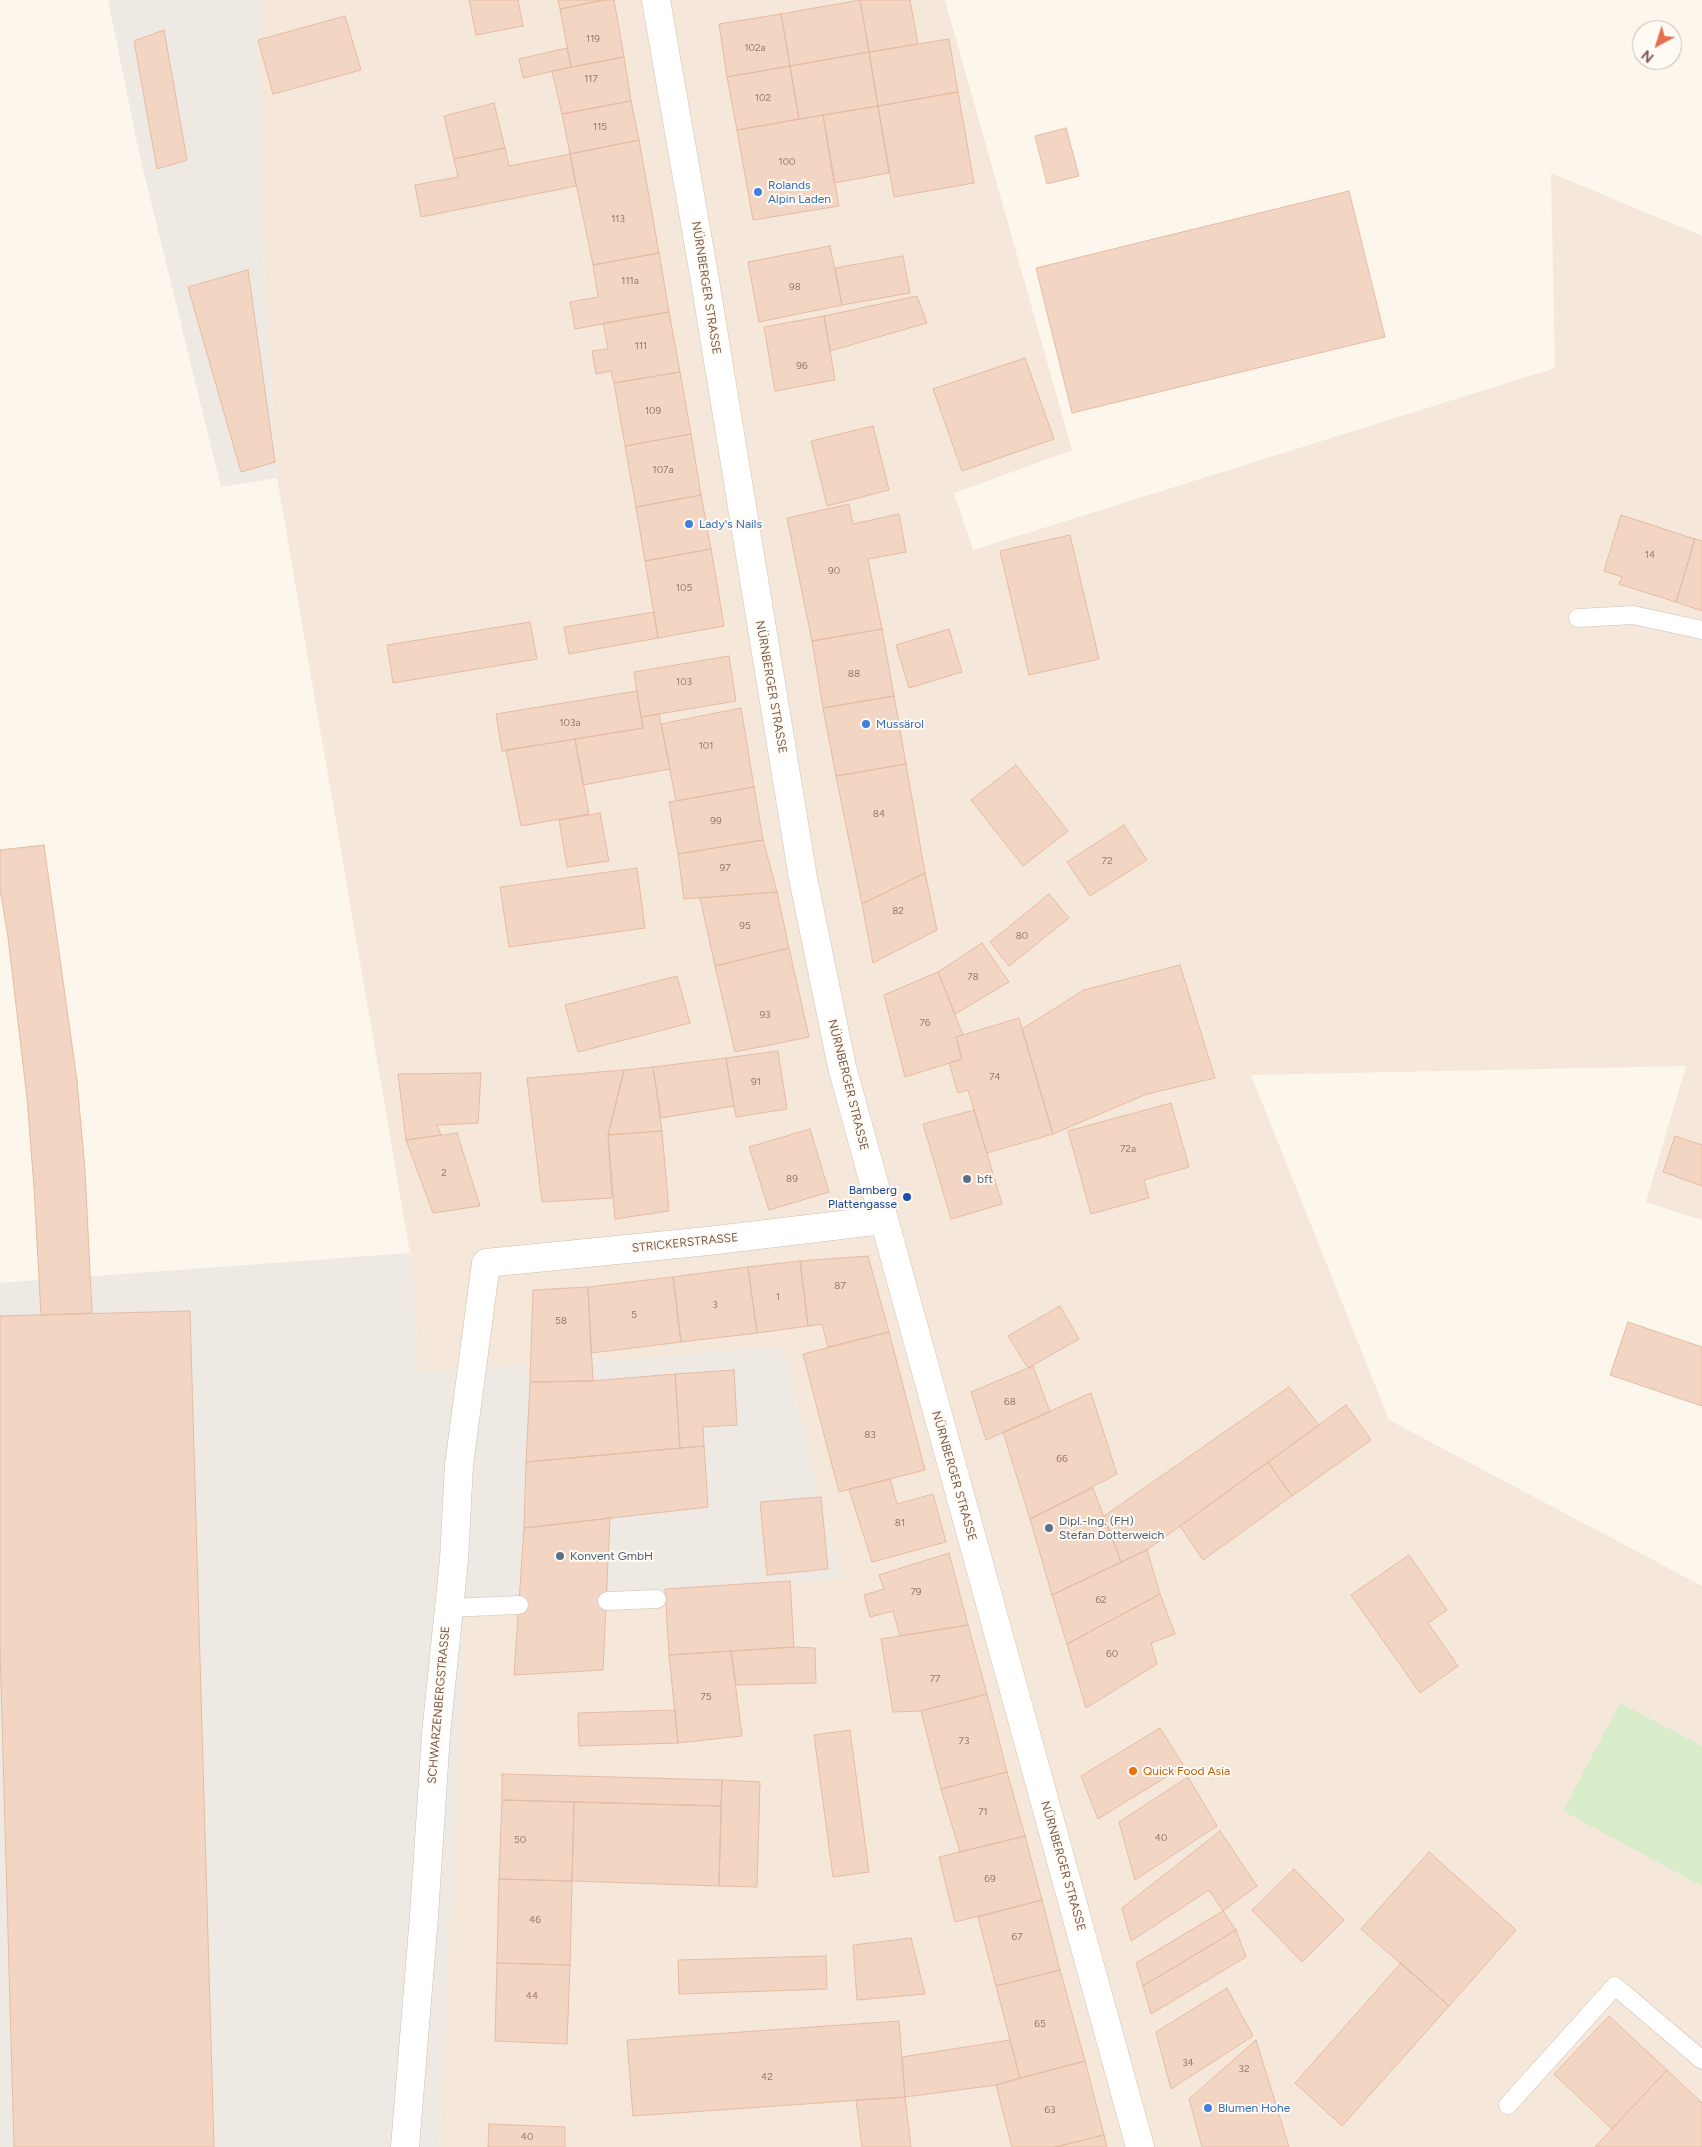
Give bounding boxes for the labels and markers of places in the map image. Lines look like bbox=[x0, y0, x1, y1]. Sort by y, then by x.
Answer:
place label: Rolands Alpin Laden bbox=[768, 178, 831, 206]
marker: Rolands Alpin Laden bbox=[752, 186, 764, 198]
place label: Lady's Nails bbox=[699, 517, 762, 531]
marker: Lady's Nails bbox=[683, 518, 695, 530]
place label: Mussärol bbox=[876, 717, 924, 731]
marker: Mussärol bbox=[860, 718, 872, 730]
place label: bft bbox=[977, 1172, 993, 1186]
marker: bft bbox=[961, 1173, 973, 1185]
place label: Bamberg Plattengasse bbox=[828, 1183, 897, 1211]
marker: Bamberg Plattengasse bbox=[901, 1191, 913, 1203]
place label: Dipl.-Ing. (FH) Stefan Dotterweich bbox=[1059, 1514, 1164, 1542]
marker: Dipl.-Ing. (FH) Stefan Dotterweich bbox=[1043, 1522, 1055, 1534]
place label: Konvent GmbH bbox=[570, 1549, 653, 1563]
marker: Konvent GmbH bbox=[554, 1550, 566, 1562]
place label: Quick Food Asia bbox=[1143, 1764, 1230, 1778]
marker: Quick Food Asia bbox=[1127, 1765, 1139, 1777]
place label: Blumen Hohe bbox=[1218, 2101, 1290, 2115]
marker: Blumen Hohe bbox=[1202, 2102, 1214, 2114]

